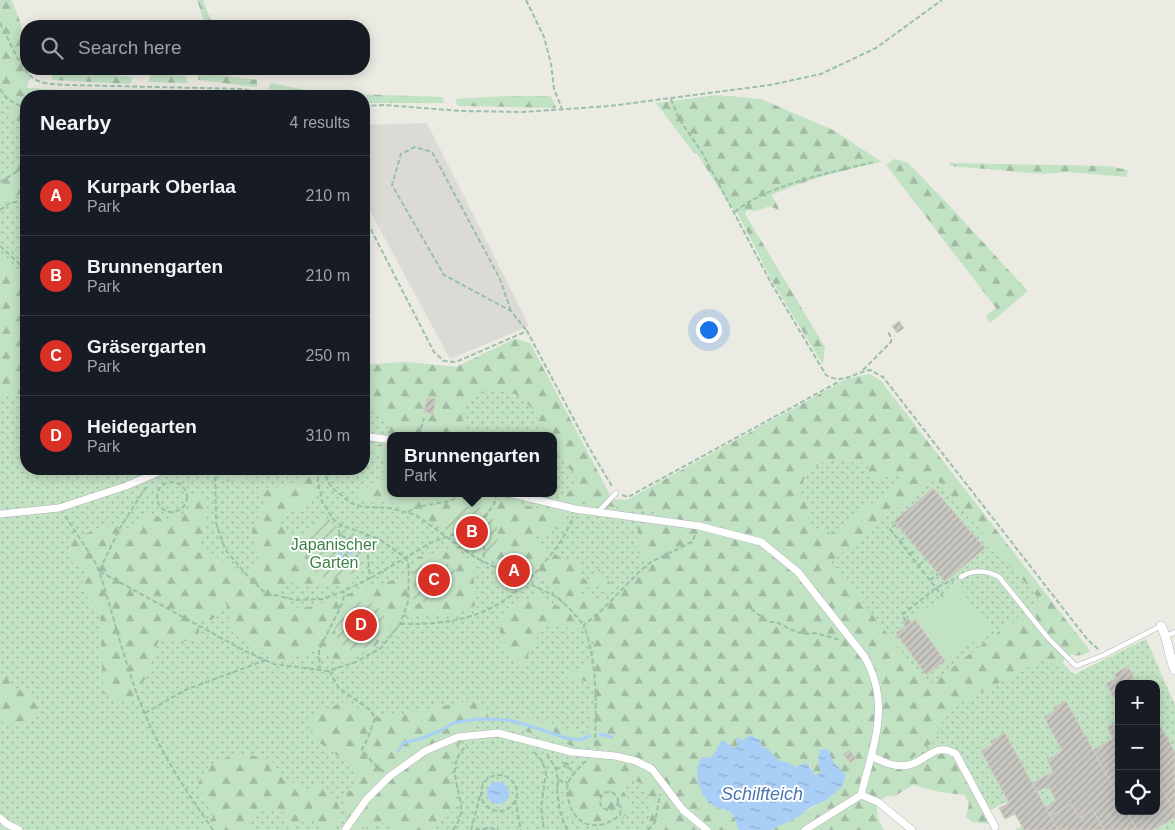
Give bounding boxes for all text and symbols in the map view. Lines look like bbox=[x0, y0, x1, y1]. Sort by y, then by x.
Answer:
search box bbox=[20, 20, 370, 75]
icon: search bbox=[38, 34, 66, 62]
text: Search here bbox=[78, 37, 182, 58]
text: Nearby bbox=[40, 111, 111, 134]
text: 4 results bbox=[290, 114, 350, 131]
text: Kurpark Oberlaa bbox=[87, 176, 236, 197]
text: A bbox=[50, 187, 62, 204]
text: 210 m bbox=[306, 187, 350, 204]
text: Park bbox=[87, 198, 120, 215]
text: Brunnengarten bbox=[87, 256, 223, 277]
text: B bbox=[50, 267, 62, 284]
text: 210 m bbox=[306, 267, 350, 284]
text: Park bbox=[87, 278, 120, 295]
your location bbox=[696, 317, 722, 343]
text: Gräsergarten bbox=[87, 336, 206, 357]
text: C bbox=[50, 347, 62, 364]
text: 250 m bbox=[306, 347, 350, 364]
text: Park bbox=[87, 358, 120, 375]
text: Heidegarten bbox=[87, 416, 197, 437]
text: D bbox=[50, 427, 62, 444]
text: 310 m bbox=[306, 427, 350, 444]
popup bbox=[387, 432, 557, 497]
text: Park bbox=[87, 438, 120, 455]
text: Brunnengarten bbox=[404, 445, 540, 466]
text: Park bbox=[404, 467, 437, 484]
pin: B bbox=[456, 513, 488, 551]
park label: Japanischer Garten bbox=[291, 536, 378, 571]
pin: A bbox=[498, 552, 530, 590]
pin: C bbox=[418, 561, 450, 599]
pin: D bbox=[345, 606, 377, 644]
map controls bbox=[1115, 680, 1160, 815]
button: + bbox=[1115, 680, 1160, 725]
button: − bbox=[1115, 725, 1160, 770]
button: locate bbox=[1115, 770, 1160, 815]
water label: Schilfteich bbox=[721, 784, 803, 804]

